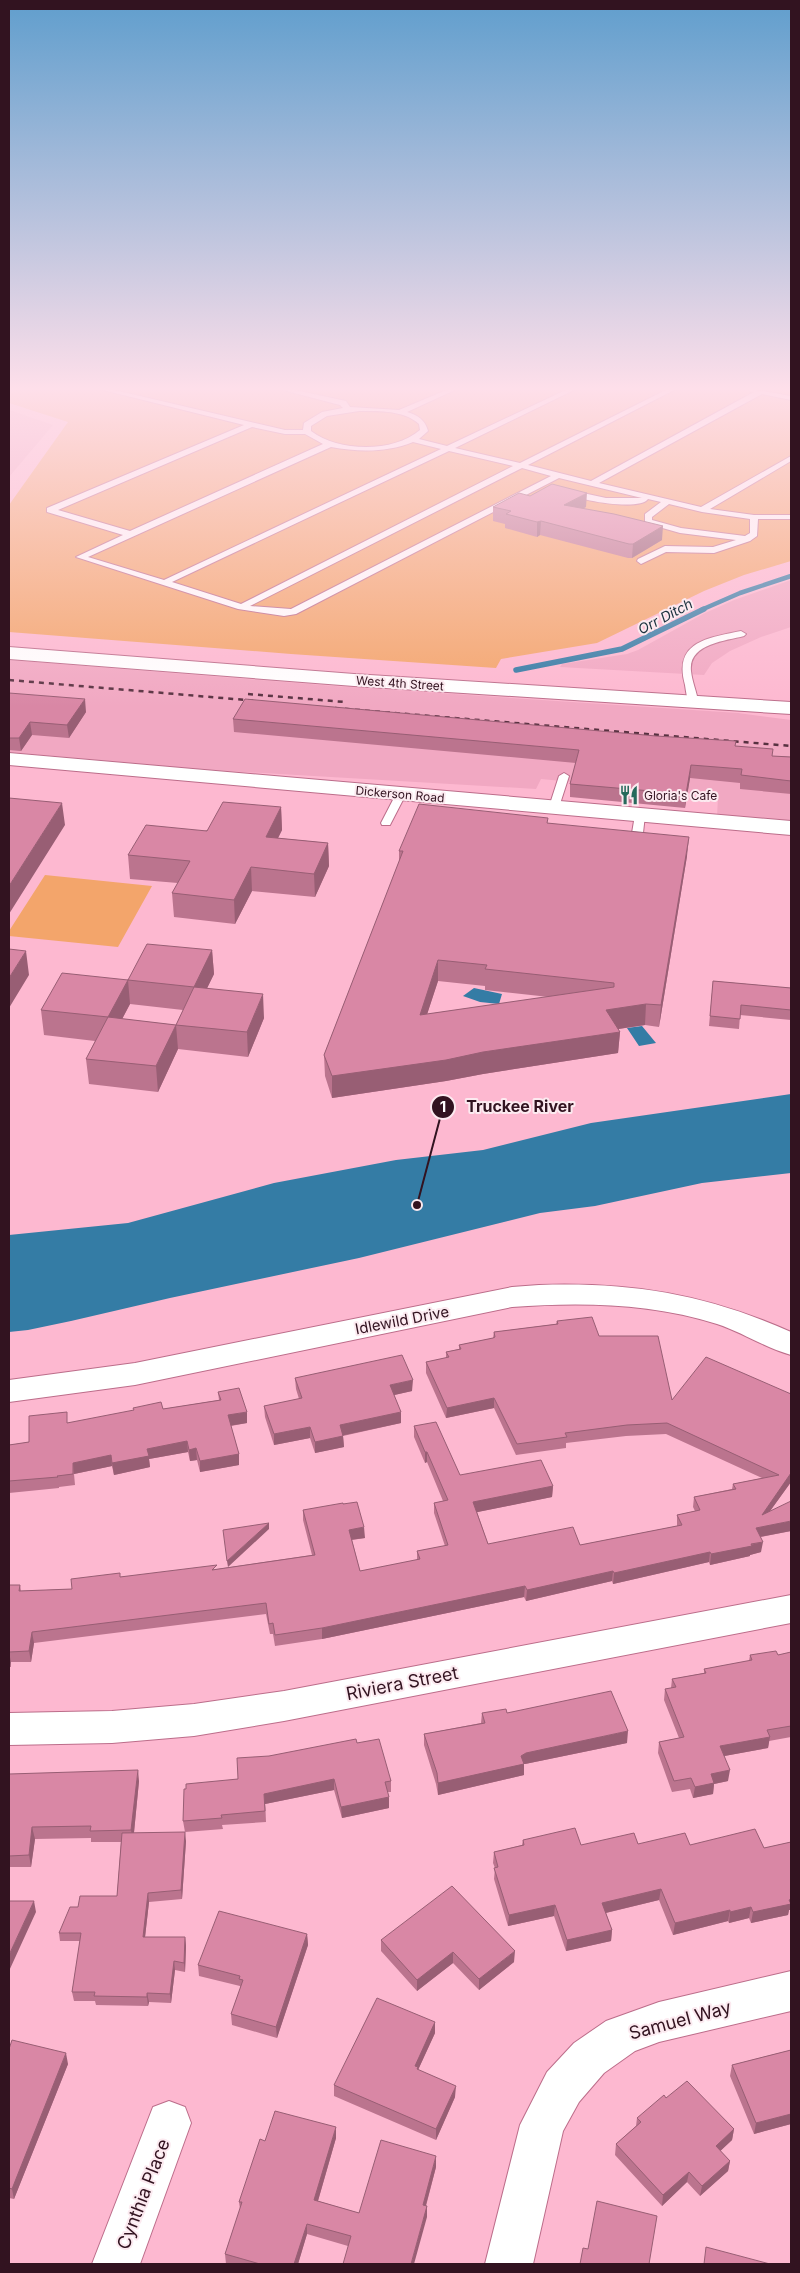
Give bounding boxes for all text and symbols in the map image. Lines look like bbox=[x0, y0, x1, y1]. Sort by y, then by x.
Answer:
water label: Orr Ditch bbox=[635, 594, 695, 638]
street label: West 4th Street bbox=[356, 672, 444, 694]
street label: Dickerson Road bbox=[355, 783, 445, 805]
restaurant icon: Gloria's Cafe bbox=[618, 784, 640, 806]
place label: Gloria's Cafe bbox=[644, 788, 717, 803]
callout: Truckee River bbox=[431, 1091, 583, 1122]
text: Truckee River bbox=[466, 1096, 574, 1116]
text: 1 bbox=[440, 1097, 446, 1116]
street label: Idlewild Drive bbox=[353, 1302, 451, 1338]
street label: Riviera Street bbox=[344, 1662, 460, 1704]
street label: Samuel Way bbox=[627, 1996, 733, 2044]
street label: Cynthia Place bbox=[112, 2136, 174, 2252]

